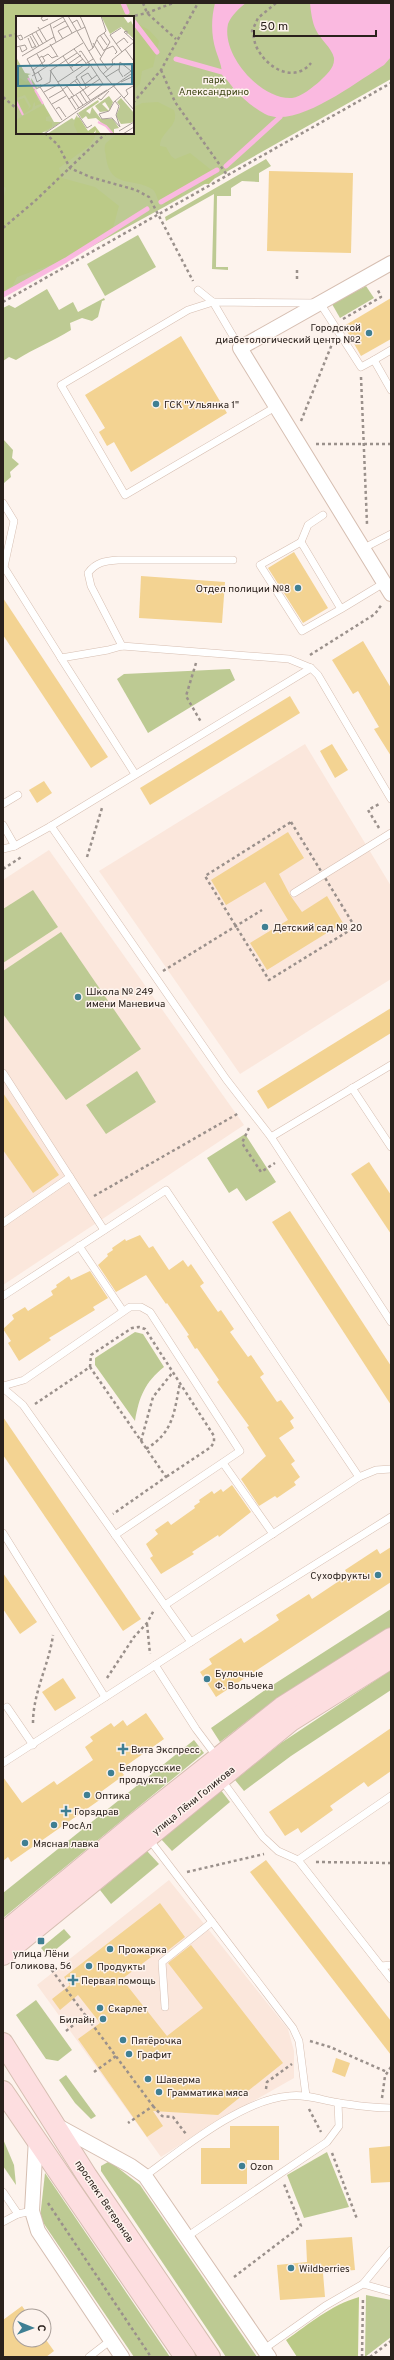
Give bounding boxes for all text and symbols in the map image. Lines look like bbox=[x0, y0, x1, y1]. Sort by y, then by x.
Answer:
scale bar bbox=[254, 12, 376, 38]
inset map bbox=[16, 16, 134, 134]
text: 50 m bbox=[260, 19, 288, 35]
park label: парк Александрино bbox=[179, 74, 250, 99]
place label: Городской диабетологический центр №2 bbox=[216, 322, 361, 347]
marker: Городской диабетологический центр №2 bbox=[364, 328, 374, 338]
marker: ГСК "Ульянка 1" bbox=[151, 399, 161, 409]
place label: ГСК "Ульянка 1" bbox=[164, 399, 239, 412]
place label: Отдел полиции №8 bbox=[196, 583, 290, 596]
marker: Отдел полиции №8 bbox=[293, 583, 303, 593]
marker: Детский сад № 20 bbox=[260, 922, 270, 932]
place label: Детский сад № 20 bbox=[273, 922, 363, 935]
place label: Школа № 249 имени Маневича bbox=[86, 986, 165, 1011]
marker: Школа № 249 имени Маневича bbox=[73, 992, 83, 1002]
place label: Сухофрукты bbox=[310, 1570, 370, 1583]
marker: Сухофрукты bbox=[373, 1570, 383, 1580]
place label: Булочные Ф. Вольчека bbox=[215, 1668, 273, 1693]
marker: Булочные Ф. Вольчека bbox=[202, 1674, 212, 1684]
marker: Вита Экспресс bbox=[118, 1744, 128, 1754]
place label: Вита Экспресс bbox=[131, 1744, 200, 1757]
place label: Белорусские продукты bbox=[119, 1762, 181, 1787]
street label: улица Лёни Голикова bbox=[150, 1764, 238, 1839]
marker: Белорусские продукты bbox=[106, 1768, 116, 1778]
marker: Оптика bbox=[82, 1790, 92, 1800]
place label: Оптика bbox=[95, 1790, 130, 1803]
marker: Горздрав bbox=[61, 1806, 71, 1816]
place label: Горздрав bbox=[74, 1806, 119, 1819]
marker: РосАл bbox=[49, 1820, 59, 1830]
place label: РосАл bbox=[62, 1820, 92, 1833]
marker: Мясная лавка bbox=[20, 1838, 30, 1848]
place label: Мясная лавка bbox=[33, 1838, 99, 1851]
marker: улица Лёни Голикова, 56 bbox=[36, 1936, 46, 1946]
marker: Прожарка bbox=[105, 1944, 115, 1954]
place label: Прожарка bbox=[118, 1944, 167, 1957]
place label: улица Лёни Голикова, 56 bbox=[10, 1948, 72, 1973]
marker: Продукты bbox=[84, 1961, 94, 1971]
place label: Продукты bbox=[97, 1961, 145, 1974]
marker: Первая помощь bbox=[68, 1975, 78, 1985]
place label: Первая помощь bbox=[81, 1975, 156, 1988]
marker: Скарлет bbox=[95, 2003, 105, 2013]
place label: Скарлет bbox=[108, 2003, 148, 2016]
place label: Билайн bbox=[59, 2014, 95, 2027]
marker: Билайн bbox=[98, 2014, 108, 2024]
marker: Пятёрочка bbox=[118, 2035, 128, 2045]
place label: Пятёрочка bbox=[131, 2035, 182, 2048]
marker: Графит bbox=[124, 2049, 134, 2059]
place label: Графит bbox=[137, 2049, 172, 2062]
marker: Шаверма bbox=[143, 2074, 153, 2084]
place label: Шаверма bbox=[156, 2074, 200, 2087]
marker: Грамматика мяса bbox=[154, 2087, 164, 2097]
place label: Грамматика мяса bbox=[167, 2087, 248, 2100]
street label: проспект Ветеранов bbox=[71, 2158, 136, 2245]
marker: Ozon bbox=[237, 2161, 247, 2171]
place label: Ozon bbox=[250, 2161, 273, 2174]
marker: Wildberries bbox=[286, 2263, 296, 2273]
place label: Wildberries bbox=[299, 2263, 350, 2276]
north arrow bbox=[12, 2308, 52, 2348]
text: С bbox=[34, 2325, 48, 2332]

